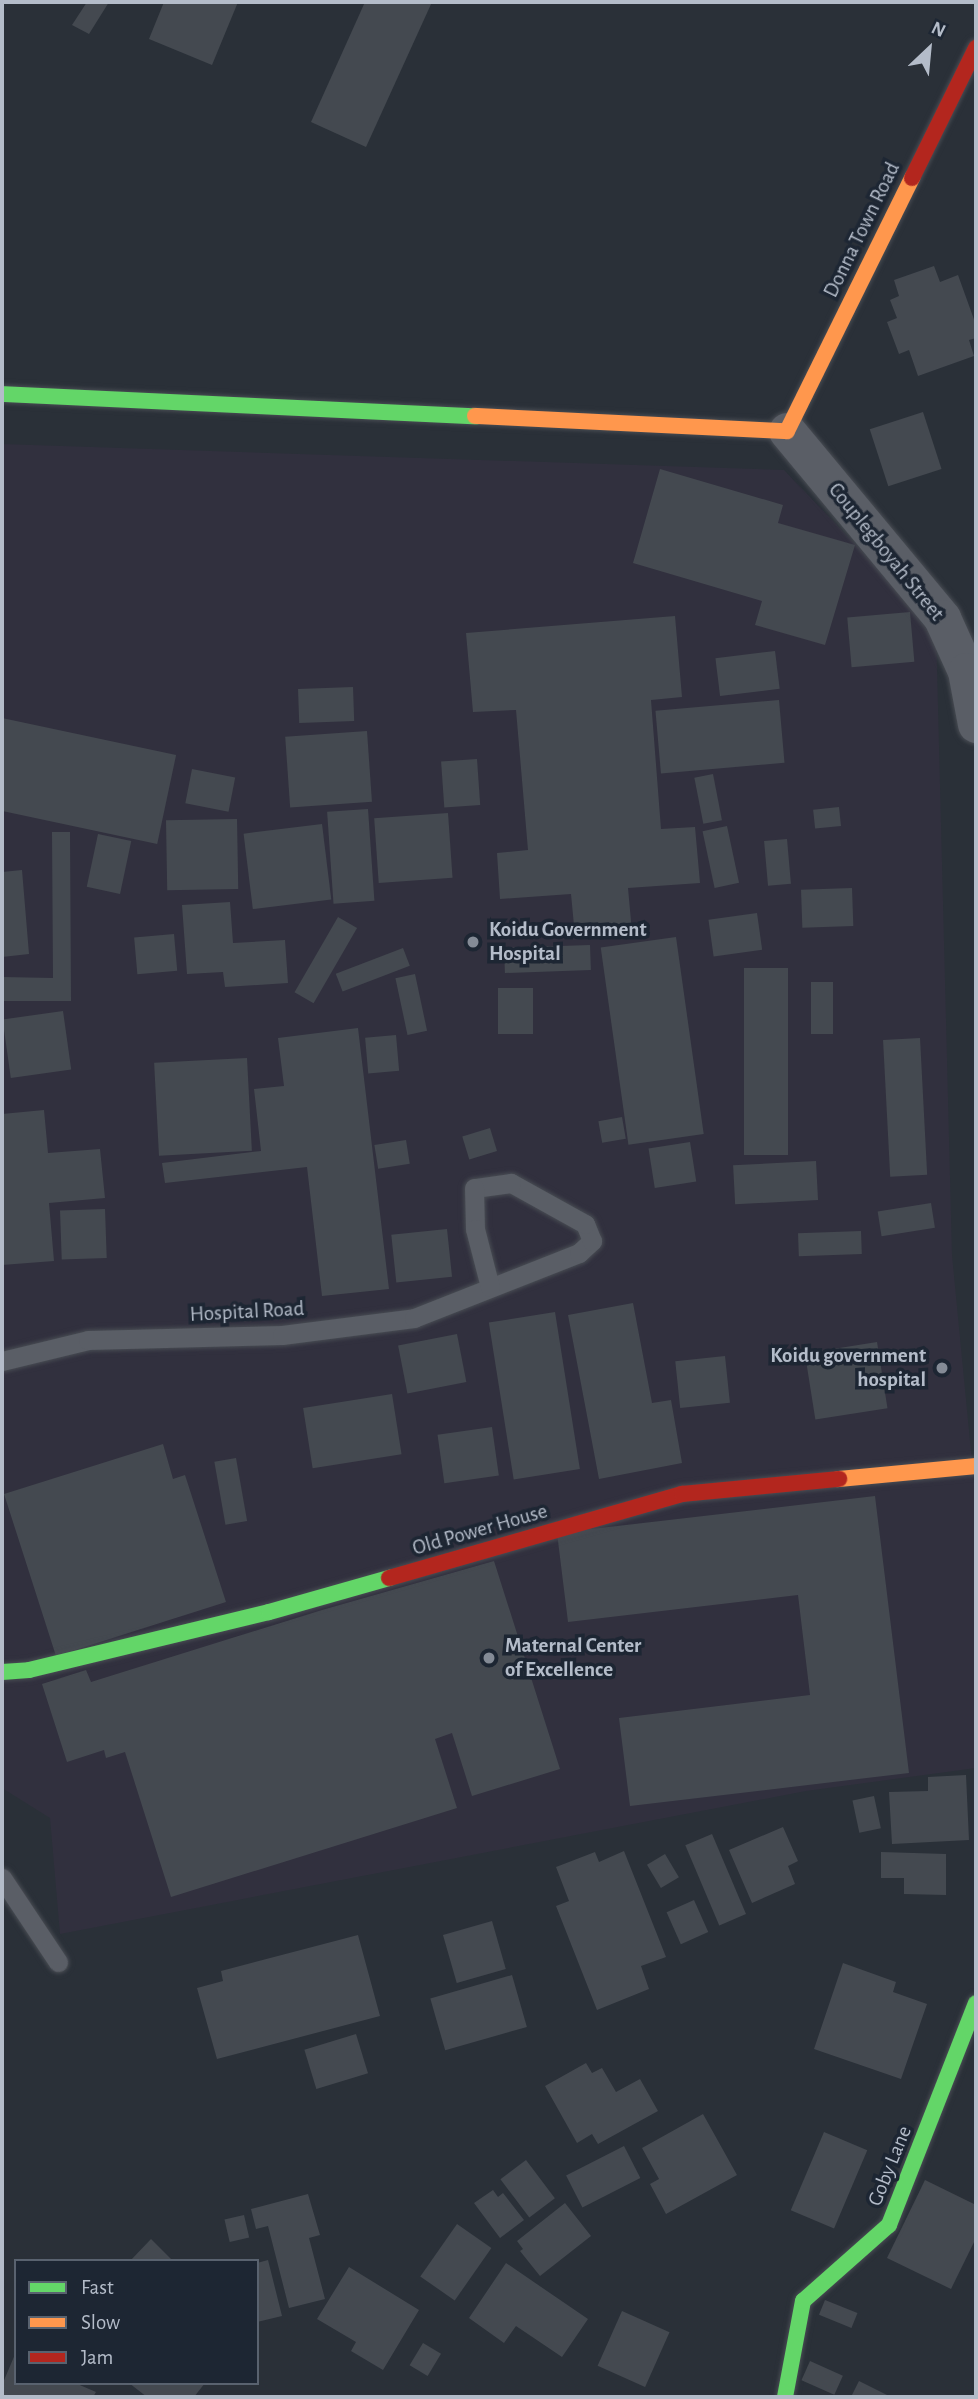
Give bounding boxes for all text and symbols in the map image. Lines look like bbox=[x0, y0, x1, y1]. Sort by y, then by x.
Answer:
north arrow bbox=[894, 14, 964, 84]
text: N bbox=[928, 18, 949, 41]
street label: Donna Town Road bbox=[818, 158, 906, 302]
street label: Couplegboyah Street bbox=[823, 478, 949, 626]
place label: Koidu Government Hospital bbox=[489, 917, 647, 967]
marker: Koidu Government Hospital bbox=[463, 932, 483, 952]
street label: Hospital Road bbox=[189, 1296, 305, 1328]
place label: Koidu government hospital bbox=[770, 1343, 926, 1393]
marker: Koidu government hospital bbox=[932, 1358, 952, 1378]
street label: Old Power House bbox=[410, 1499, 550, 1561]
place label: Maternal Center of Excellence bbox=[505, 1633, 641, 1683]
marker: Maternal Center of Excellence bbox=[479, 1648, 499, 1668]
street label: Goby Lane bbox=[863, 2122, 917, 2210]
legend bbox=[14, 2259, 259, 2385]
text: Fast bbox=[81, 2277, 114, 2298]
text: Slow bbox=[81, 2312, 120, 2333]
text: Jam bbox=[81, 2347, 113, 2368]

